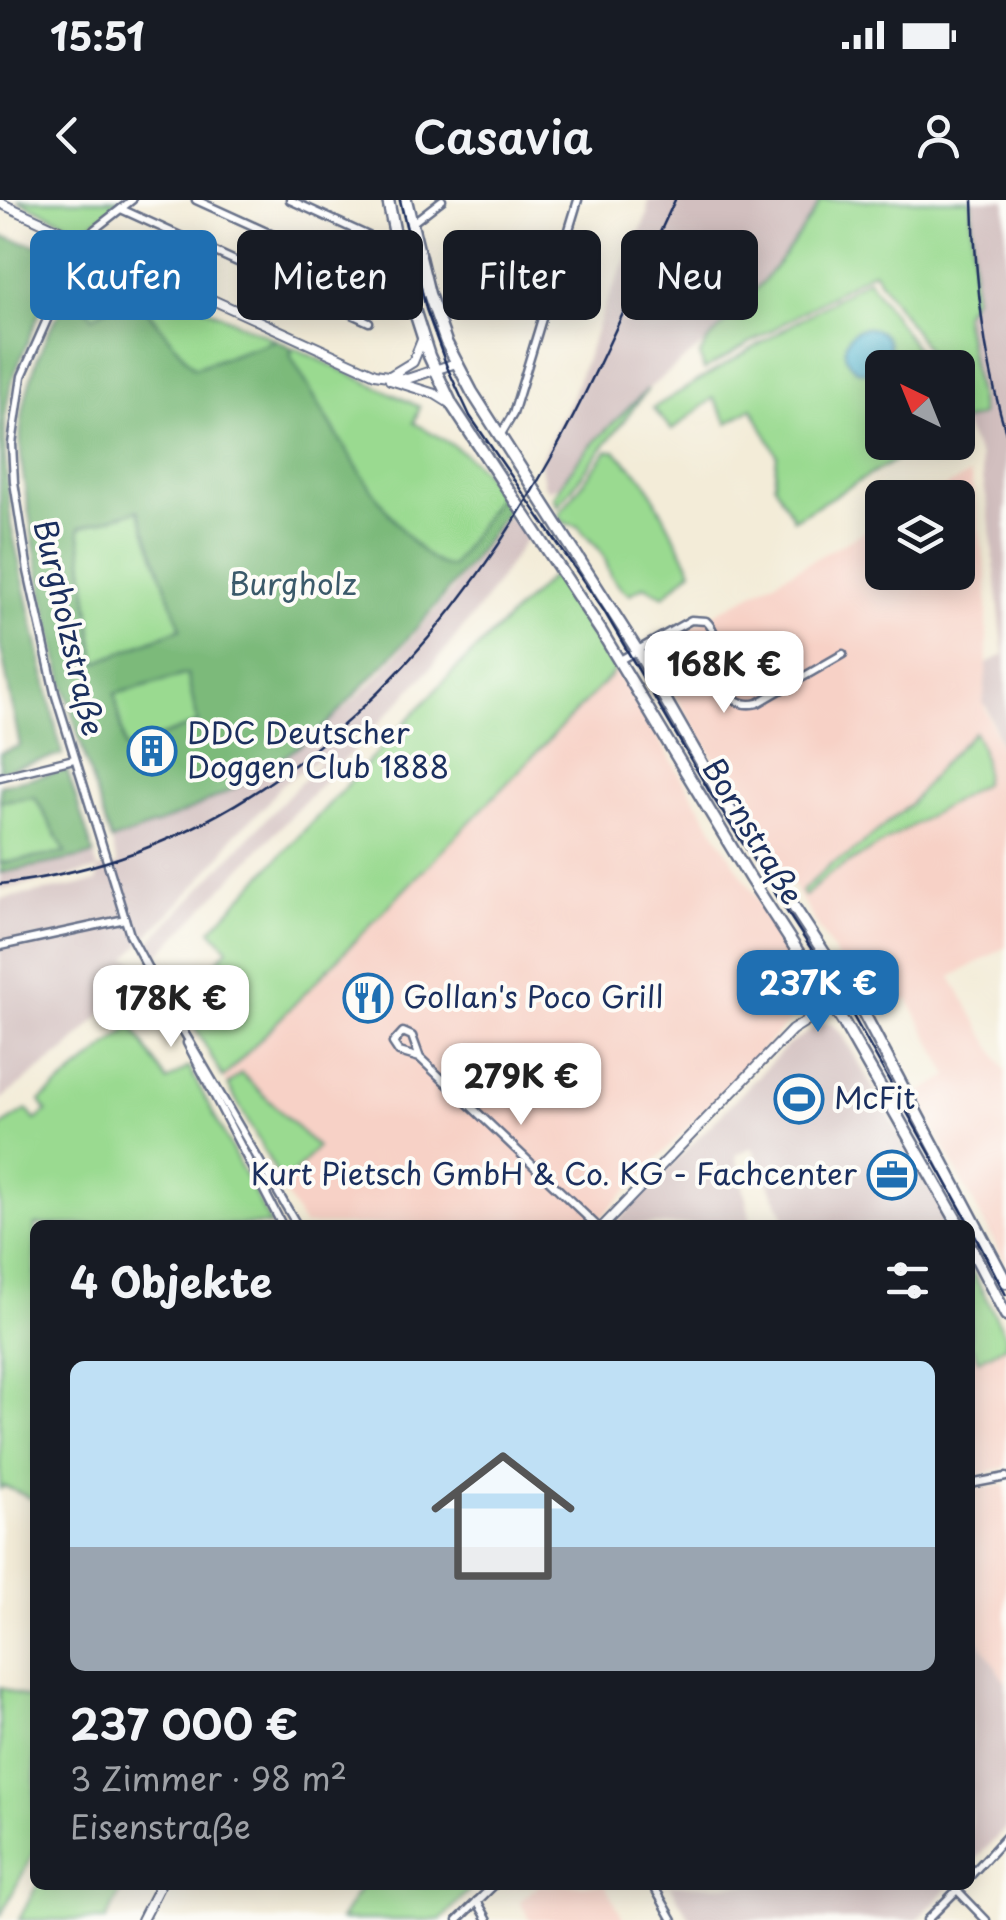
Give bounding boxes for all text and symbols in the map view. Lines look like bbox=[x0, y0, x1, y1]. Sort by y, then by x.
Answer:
text: 15:51 bbox=[50, 7, 144, 64]
text: Casavia bbox=[413, 101, 593, 169]
icon: back bbox=[40, 108, 95, 163]
icon: person bbox=[911, 108, 966, 163]
chip: Kaufen bbox=[30, 230, 217, 320]
chip: Mieten bbox=[237, 230, 423, 320]
chip: Filter bbox=[443, 230, 601, 320]
chip: Neu bbox=[621, 230, 758, 320]
north arrow bbox=[865, 350, 975, 460]
map controls bbox=[865, 350, 975, 590]
button: layers bbox=[865, 480, 975, 590]
street label: Burgholzstraße bbox=[24, 515, 117, 740]
park label: Burgholz bbox=[229, 560, 357, 605]
pin: 168K € bbox=[643, 631, 805, 716]
text: 168K € bbox=[667, 639, 781, 687]
place label: DDC Deutscher Doggen Club 1888 bbox=[187, 709, 449, 788]
building icon: DDC Deutscher Doggen Club 1888 bbox=[126, 725, 178, 777]
street label: Bornstraße bbox=[693, 749, 816, 913]
pin: 237K € bbox=[737, 950, 899, 1035]
text: 237K € bbox=[759, 958, 877, 1006]
pin: 178K € bbox=[90, 965, 252, 1050]
restaurant icon: Gollan's Poco Grill bbox=[342, 972, 394, 1024]
text: 178K € bbox=[115, 973, 227, 1021]
place label: Gollan's Poco Grill bbox=[403, 973, 663, 1018]
pin: 279K € bbox=[440, 1043, 602, 1128]
text: 279K € bbox=[463, 1051, 579, 1099]
sports icon: McFit bbox=[773, 1073, 825, 1125]
place label: McFit bbox=[834, 1074, 916, 1119]
office icon: Kurt Pietsch GmbH & Co. KG - Fachcenter bbox=[866, 1149, 918, 1201]
place label: Kurt Pietsch GmbH & Co. KG - Fachcenter bbox=[251, 1150, 857, 1195]
text: 4 Objekte bbox=[70, 1249, 272, 1312]
icon: filters bbox=[880, 1253, 935, 1308]
icon: home bbox=[413, 1426, 593, 1606]
text: 237 000 € bbox=[70, 1691, 298, 1754]
text: 3 Zimmer · 98 m² bbox=[70, 1754, 347, 1802]
text: Eisenstraße bbox=[70, 1802, 251, 1850]

